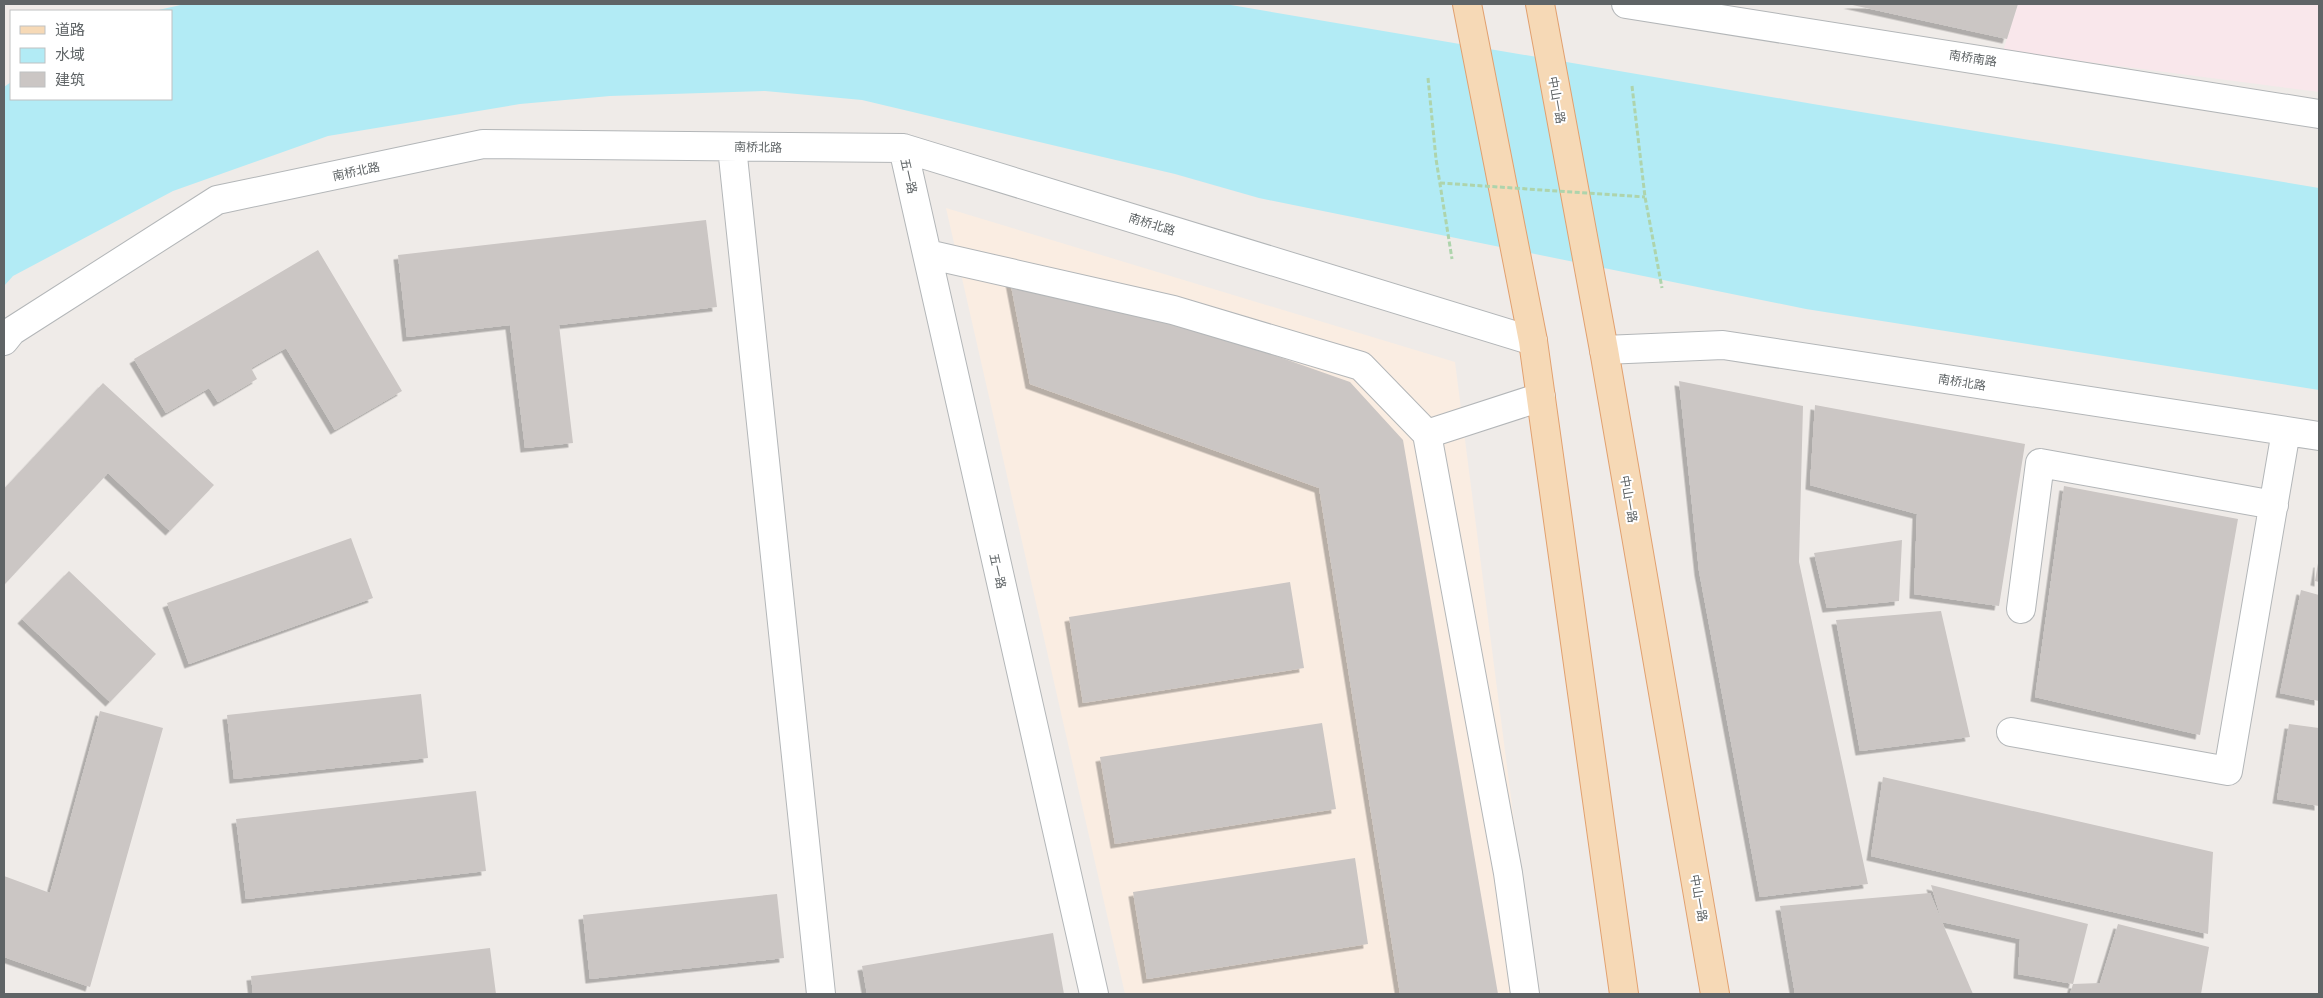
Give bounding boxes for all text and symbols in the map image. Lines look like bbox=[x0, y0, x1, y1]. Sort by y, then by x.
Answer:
legend bbox=[10, 10, 172, 100]
text: 道路 bbox=[55, 20, 85, 39]
text: 水域 bbox=[55, 45, 85, 64]
street label: 南桥南路 bbox=[1948, 47, 1998, 69]
text: 建筑 bbox=[55, 70, 85, 89]
street label: 中山一路 bbox=[1545, 75, 1569, 125]
street label: 南桥北路 bbox=[734, 139, 782, 155]
street label: 五一路 bbox=[898, 157, 920, 195]
street label: 南桥北路 bbox=[331, 159, 381, 183]
street label: 南桥北路 bbox=[1127, 210, 1177, 238]
street label: 南桥北路 bbox=[1937, 371, 1987, 393]
street label: 中山一路 bbox=[1617, 474, 1641, 524]
street label: 五一路 bbox=[987, 552, 1009, 590]
street label: 中山一路 bbox=[1687, 873, 1711, 923]

